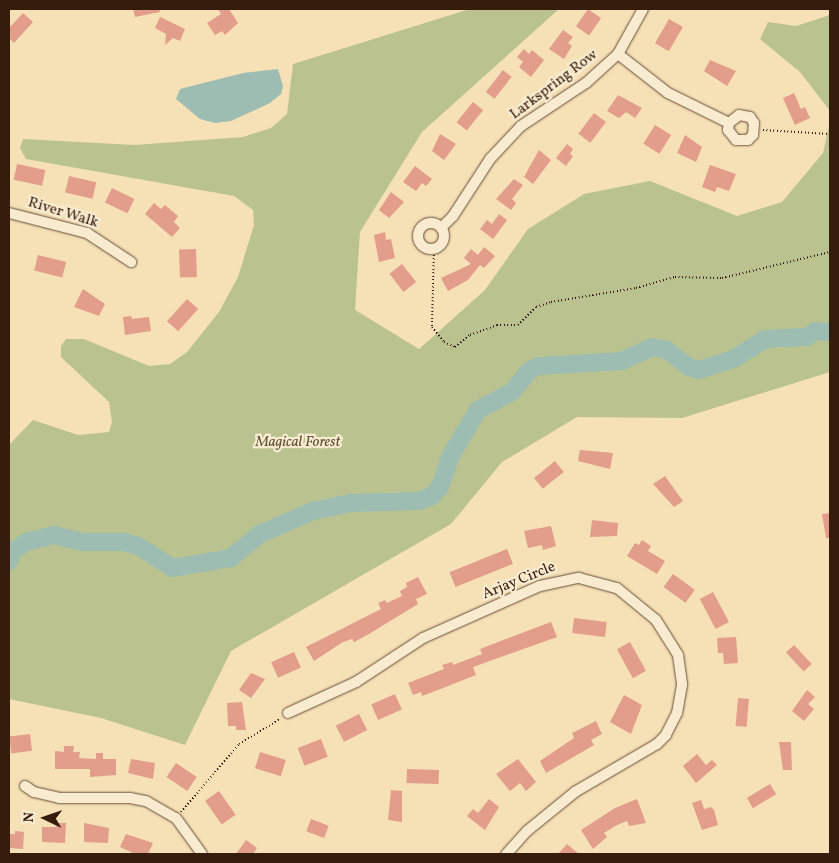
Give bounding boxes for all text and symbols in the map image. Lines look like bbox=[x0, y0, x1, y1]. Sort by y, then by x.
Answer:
street label: Larkspring Row bbox=[507, 46, 601, 124]
street label: River Walk bbox=[25, 194, 101, 232]
park label: Magical Forest bbox=[256, 434, 340, 452]
street label: Arjay Circle bbox=[480, 558, 558, 604]
north arrow bbox=[20, 793, 70, 843]
text: N bbox=[20, 812, 39, 823]

